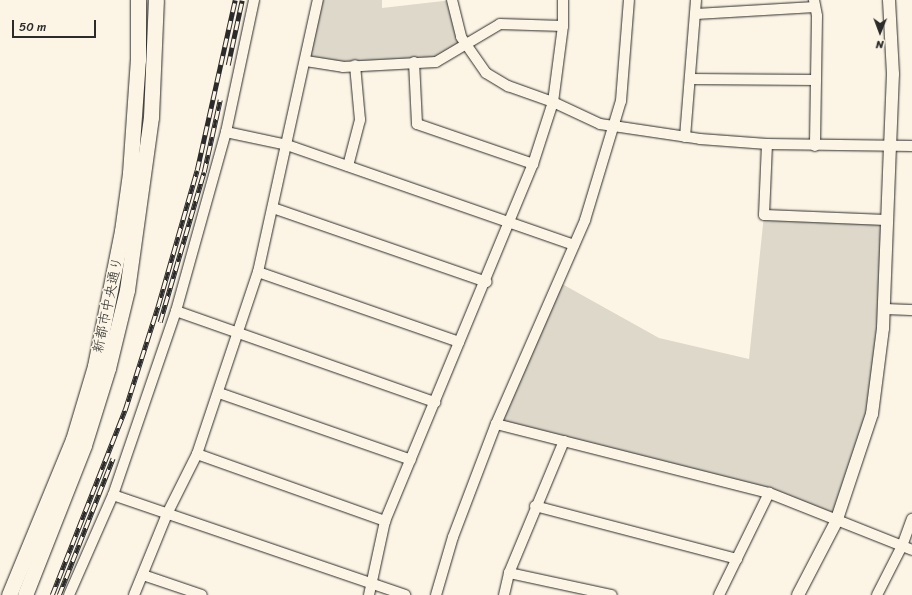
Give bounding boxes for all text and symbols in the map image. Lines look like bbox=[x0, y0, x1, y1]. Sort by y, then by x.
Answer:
scale bar bbox=[14, 12, 98, 38]
north arrow bbox=[860, 12, 900, 52]
text: 50 m bbox=[19, 16, 46, 38]
text: N bbox=[876, 35, 884, 54]
street label: 新都市中央通り bbox=[90, 255, 126, 355]

